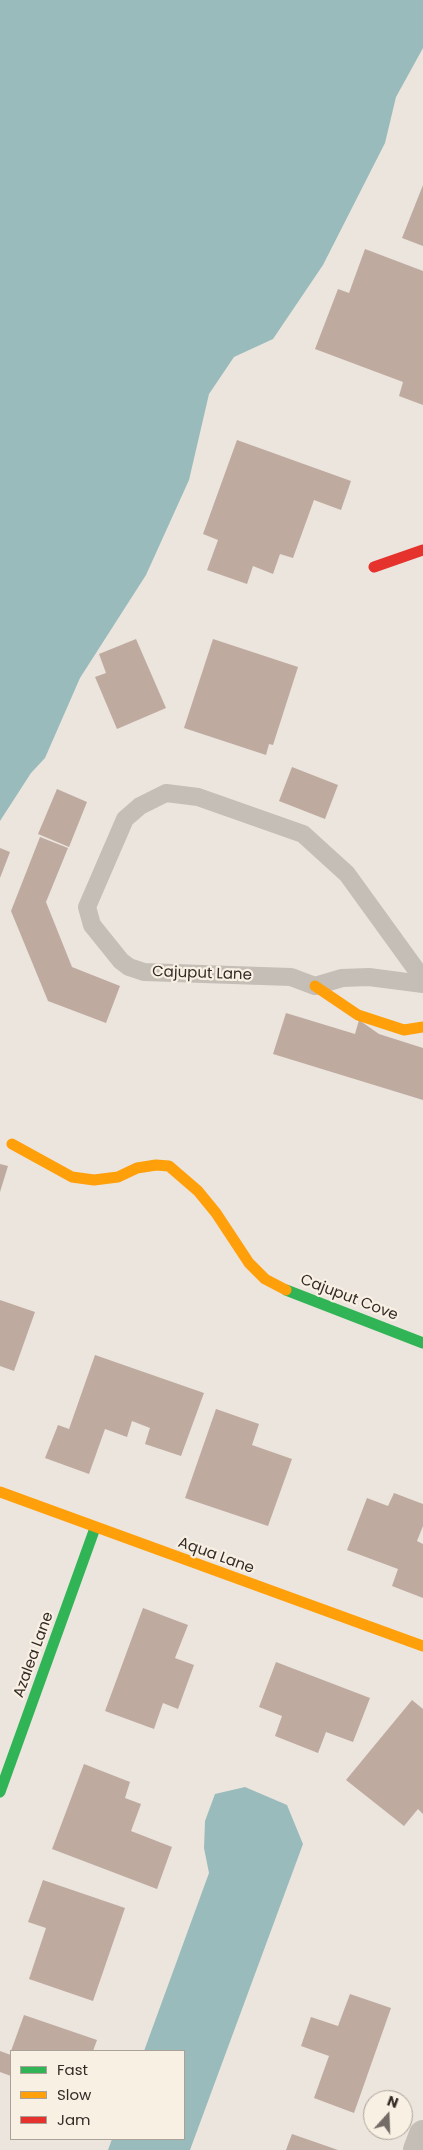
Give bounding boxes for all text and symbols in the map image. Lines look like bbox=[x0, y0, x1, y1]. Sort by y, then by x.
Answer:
street label: Cajuput Lane bbox=[152, 963, 252, 985]
street label: Cajuput Cove bbox=[298, 1271, 400, 1325]
street label: Aqua Lane bbox=[176, 1534, 256, 1578]
street label: Azalea Lane bbox=[10, 1610, 58, 1700]
legend bbox=[10, 2050, 185, 2140]
text: Fast bbox=[57, 2059, 88, 2080]
text: Slow bbox=[57, 2084, 91, 2105]
north arrow bbox=[363, 2090, 413, 2140]
text: N bbox=[384, 2091, 401, 2113]
text: Jam bbox=[57, 2109, 91, 2130]

